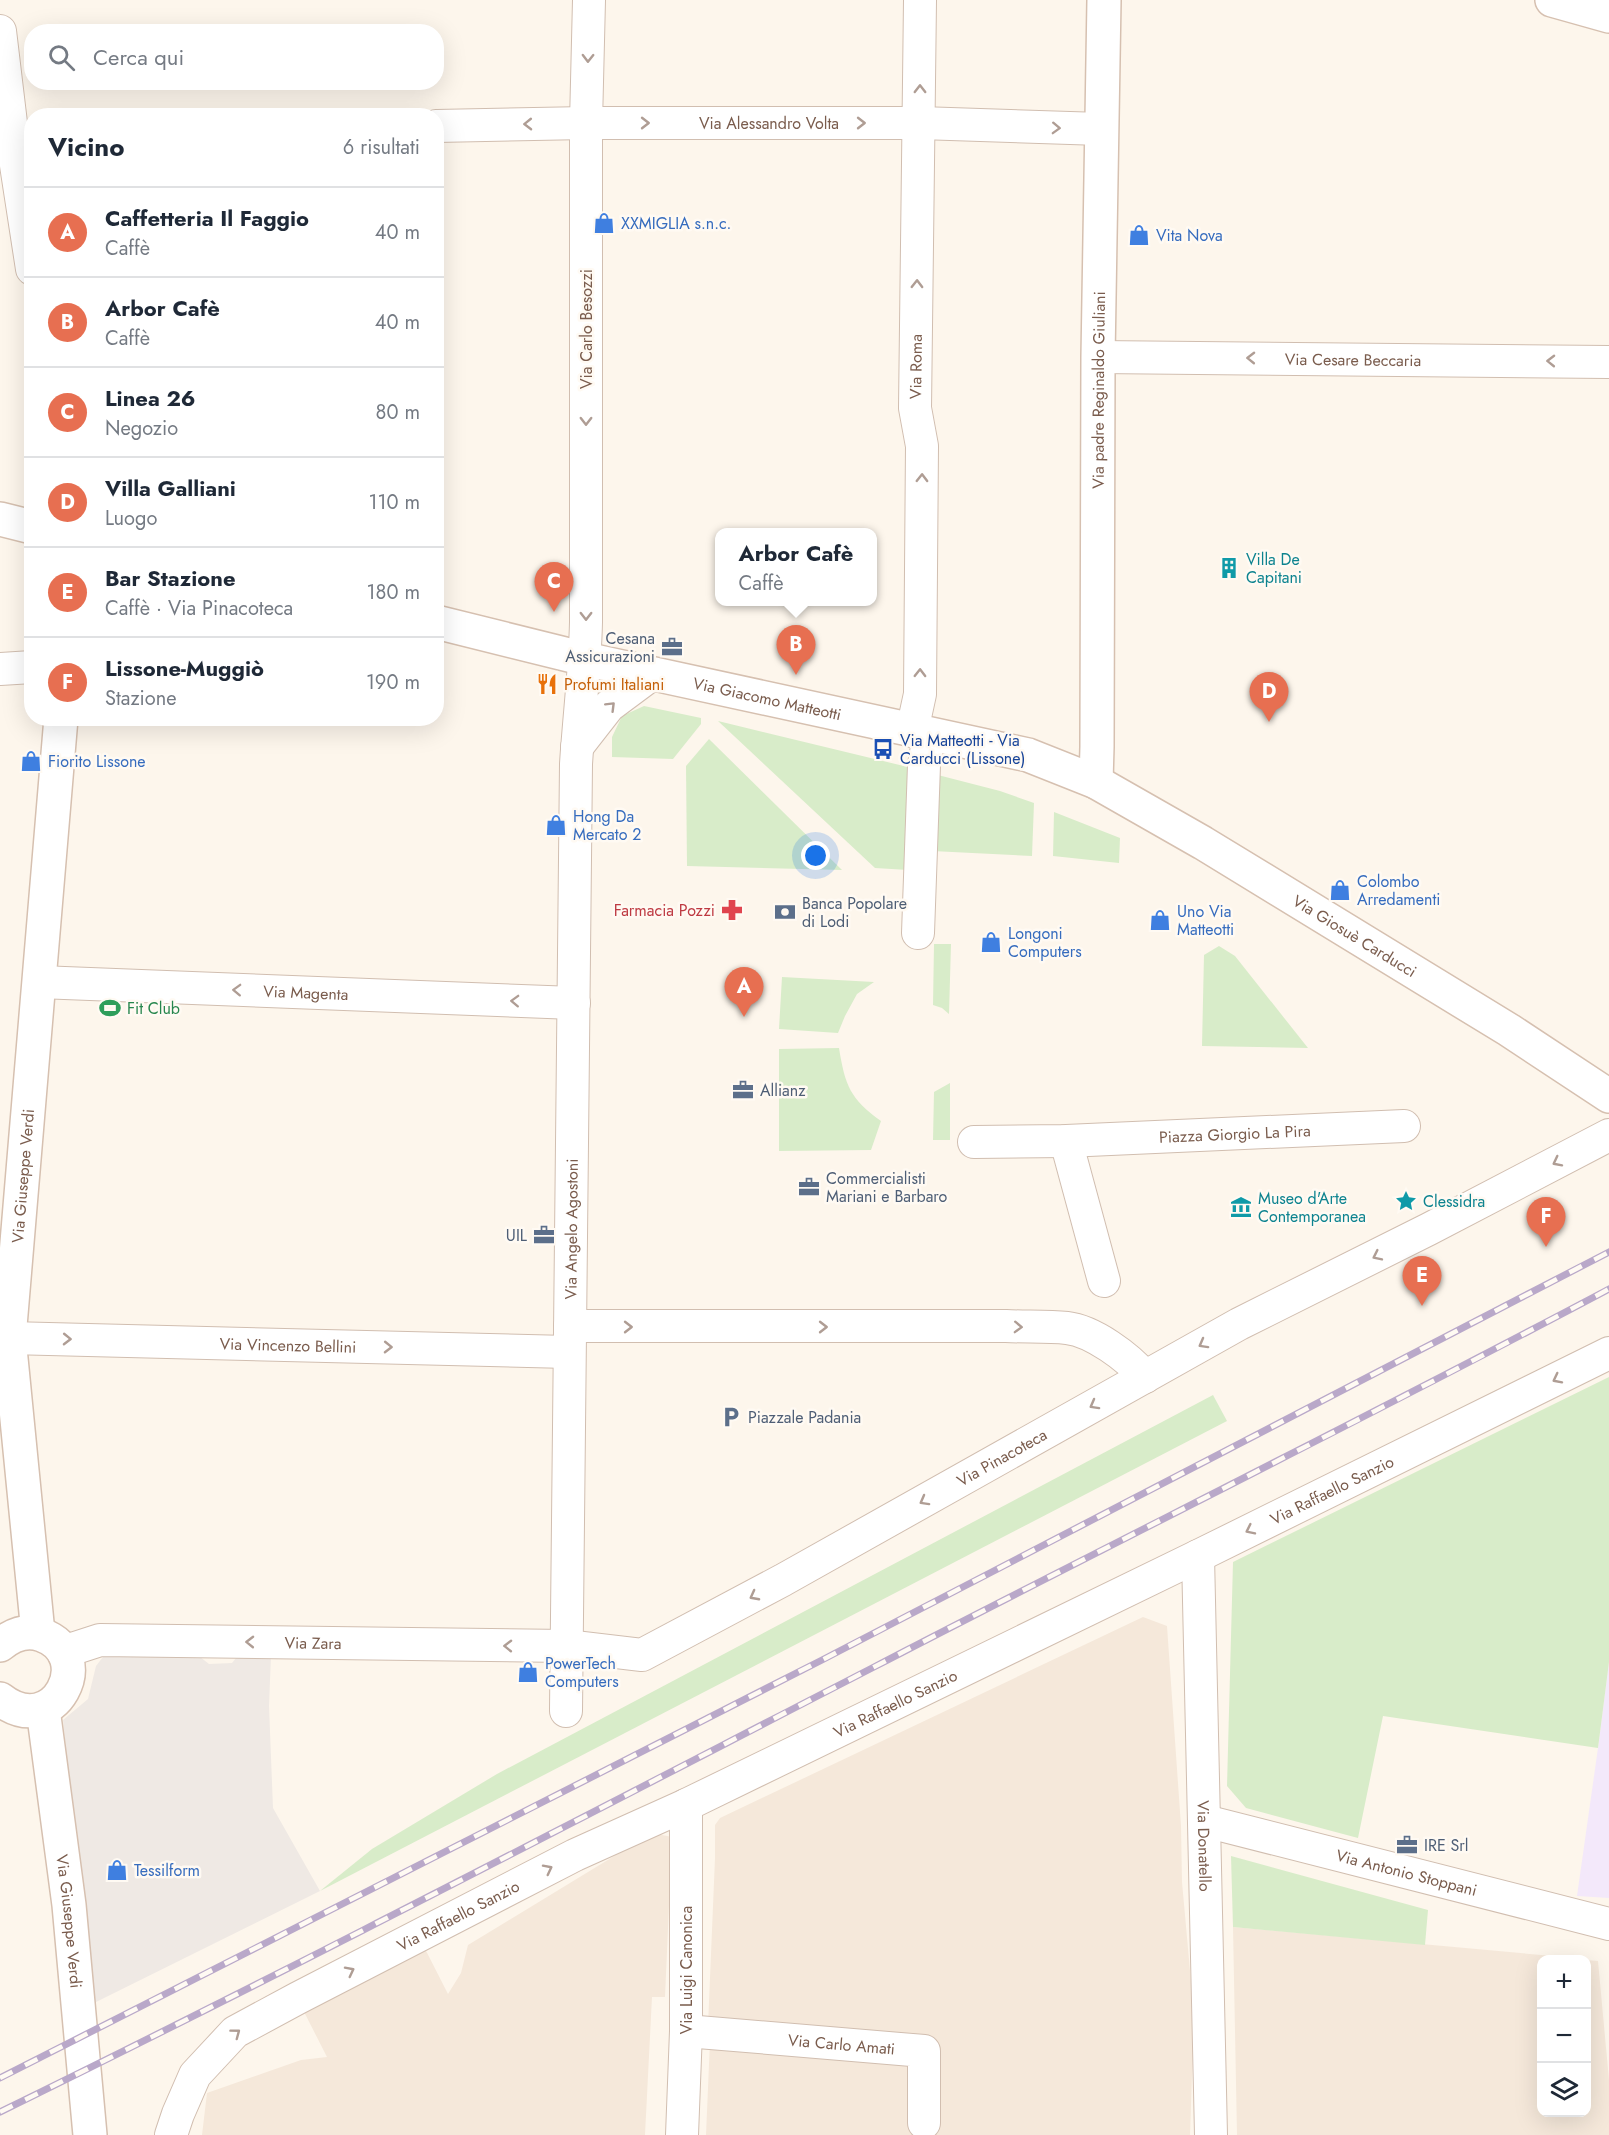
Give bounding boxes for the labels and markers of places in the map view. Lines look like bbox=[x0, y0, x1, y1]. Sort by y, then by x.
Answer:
shop icon: XXMIGLIA s.n.c. bbox=[592, 211, 616, 235]
place label: XXMIGLIA s.n.c. bbox=[621, 212, 731, 235]
shop icon: Vita Nova bbox=[1127, 223, 1151, 247]
place label: Vita Nova bbox=[1156, 224, 1223, 247]
place label: Villa De Capitani bbox=[1246, 548, 1302, 589]
building icon: Villa De Capitani bbox=[1217, 556, 1241, 580]
pin: C bbox=[534, 562, 574, 612]
pin: B bbox=[776, 626, 816, 675]
place label: Cesana Assicurazioni bbox=[565, 627, 655, 668]
office icon: Cesana Assicurazioni bbox=[660, 635, 684, 659]
restaurant icon: Profumi Italiani bbox=[535, 672, 559, 696]
pin: D bbox=[1250, 672, 1288, 722]
place label: Profumi Italiani bbox=[564, 673, 664, 696]
place label: Via Matteotti - Via Carducci (Lissone) bbox=[900, 729, 1025, 770]
bus stop icon: Via Matteotti - Via Carducci (Lissone) bbox=[871, 737, 895, 761]
shop icon: Fiorito Lissone bbox=[19, 749, 43, 773]
place label: Fiorito Lissone bbox=[48, 750, 146, 773]
place label: Hong Da Mercato 2 bbox=[573, 805, 641, 846]
shop icon: Hong Da Mercato 2 bbox=[544, 813, 568, 837]
place label: Colombo Arredamenti bbox=[1357, 870, 1440, 911]
shop icon: Colombo Arredamenti bbox=[1328, 878, 1352, 902]
place label: Banca Popolare di Lodi bbox=[802, 892, 907, 933]
pharmacy icon: Farmacia Pozzi bbox=[720, 898, 744, 922]
place label: Farmacia Pozzi bbox=[614, 899, 715, 922]
bank icon: Banca Popolare di Lodi bbox=[773, 900, 797, 924]
place label: Uno Via Matteotti bbox=[1177, 900, 1234, 941]
shop icon: Uno Via Matteotti bbox=[1148, 908, 1172, 932]
place label: Longoni Computers bbox=[1008, 922, 1082, 963]
shop icon: Longoni Computers bbox=[979, 930, 1003, 954]
pin: A bbox=[724, 968, 764, 1017]
sports icon: Fit Club bbox=[98, 996, 122, 1020]
place label: Fit Club bbox=[127, 997, 180, 1020]
office icon: Allianz bbox=[731, 1078, 755, 1102]
place label: Allianz bbox=[760, 1079, 806, 1102]
place label: Commercialisti Mariani e Barbaro bbox=[826, 1167, 948, 1208]
office icon: Commercialisti Mariani e Barbaro bbox=[797, 1175, 821, 1199]
place label: Museo d'Arte Contemporanea bbox=[1258, 1187, 1366, 1228]
place icon: Clessidra bbox=[1394, 1189, 1418, 1213]
place label: Clessidra bbox=[1423, 1190, 1485, 1213]
museum icon: Museo d'Arte Contemporanea bbox=[1229, 1195, 1253, 1219]
pin: F bbox=[1526, 1198, 1566, 1247]
office icon: UIL bbox=[532, 1223, 556, 1247]
place label: UIL bbox=[506, 1224, 528, 1247]
pin: E bbox=[1402, 1256, 1442, 1306]
parking icon: Piazzale Padania bbox=[719, 1405, 743, 1429]
place label: Piazzale Padania bbox=[748, 1406, 861, 1429]
place label: PowerTech Computers bbox=[545, 1652, 619, 1693]
shop icon: PowerTech Computers bbox=[516, 1660, 540, 1684]
office icon: IRE Srl bbox=[1395, 1833, 1419, 1857]
place label: IRE Srl bbox=[1424, 1834, 1468, 1857]
shop icon: Tessilform bbox=[105, 1858, 129, 1882]
place label: Tessilform bbox=[134, 1859, 200, 1882]

